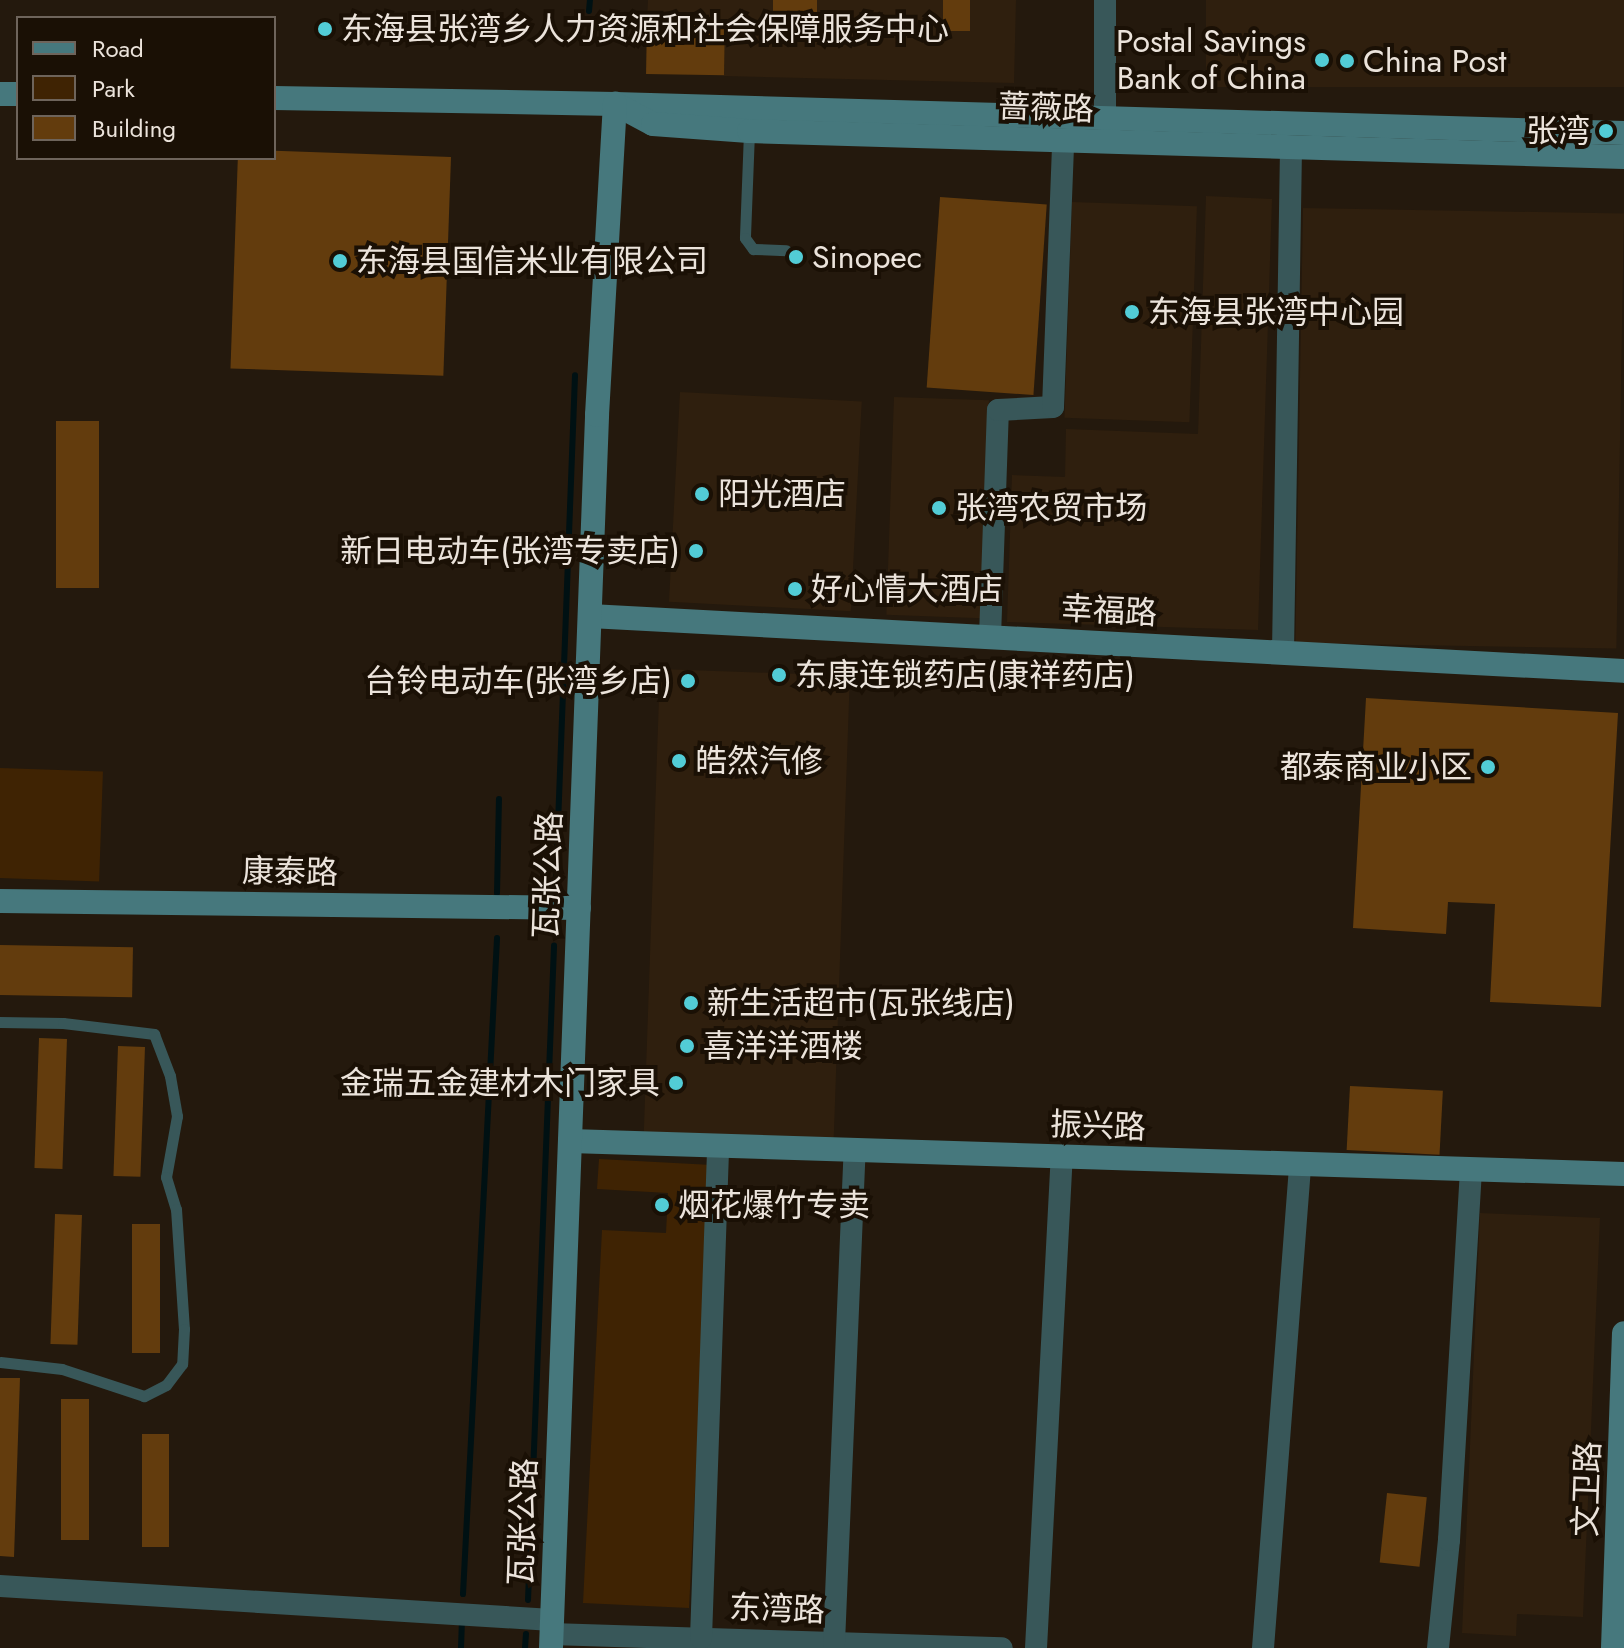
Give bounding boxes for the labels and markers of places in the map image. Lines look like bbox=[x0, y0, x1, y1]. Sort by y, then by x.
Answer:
place label: 东海县张湾乡人力资源和社会保障服务中心 bbox=[341, 10, 949, 48]
marker: 东海县张湾乡人力资源和社会保障服务中心 bbox=[316, 20, 334, 38]
place label: Postal Savings Bank of China bbox=[1116, 23, 1306, 98]
place label: China Post bbox=[1363, 42, 1506, 80]
marker: Postal Savings Bank of China bbox=[1313, 51, 1331, 69]
marker: China Post bbox=[1338, 52, 1356, 70]
place label: 张湾 bbox=[1526, 112, 1590, 150]
marker: 张湾 bbox=[1597, 122, 1615, 140]
place label: Sinopec bbox=[812, 238, 922, 276]
place label: 东海县国信米业有限公司 bbox=[356, 242, 708, 280]
marker: Sinopec bbox=[787, 248, 805, 266]
marker: 东海县国信米业有限公司 bbox=[331, 252, 349, 270]
place label: 东海县张湾中心园 bbox=[1148, 293, 1404, 331]
marker: 东海县张湾中心园 bbox=[1123, 303, 1141, 321]
place label: 阳光酒店 bbox=[718, 475, 846, 513]
marker: 阳光酒店 bbox=[693, 485, 711, 503]
place label: 张湾农贸市场 bbox=[955, 489, 1147, 527]
marker: 张湾农贸市场 bbox=[930, 499, 948, 517]
place label: 新日电动车(张湾专卖店) bbox=[340, 532, 680, 570]
marker: 新日电动车(张湾专卖店) bbox=[687, 542, 705, 560]
place label: 好心情大酒店 bbox=[811, 570, 1003, 608]
marker: 好心情大酒店 bbox=[786, 580, 804, 598]
place label: 东康连锁药店(康祥药店) bbox=[795, 656, 1135, 694]
place label: 台铃电动车(张湾乡店) bbox=[364, 662, 672, 700]
marker: 东康连锁药店(康祥药店) bbox=[770, 666, 788, 684]
marker: 台铃电动车(张湾乡店) bbox=[679, 672, 697, 690]
place label: 皓然汽修 bbox=[695, 742, 823, 780]
place label: 都泰商业小区 bbox=[1280, 748, 1472, 786]
marker: 皓然汽修 bbox=[670, 752, 688, 770]
marker: 都泰商业小区 bbox=[1479, 758, 1497, 776]
place label: 新生活超市(瓦张线店) bbox=[707, 984, 1015, 1022]
marker: 新生活超市(瓦张线店) bbox=[682, 994, 700, 1012]
place label: 喜洋洋酒楼 bbox=[703, 1027, 863, 1065]
marker: 喜洋洋酒楼 bbox=[678, 1037, 696, 1055]
place label: 金瑞五金建材木门家具 bbox=[340, 1064, 660, 1102]
marker: 金瑞五金建材木门家具 bbox=[667, 1074, 685, 1092]
place label: 烟花爆竹专卖 bbox=[678, 1186, 870, 1224]
marker: 烟花爆竹专卖 bbox=[653, 1196, 671, 1214]

